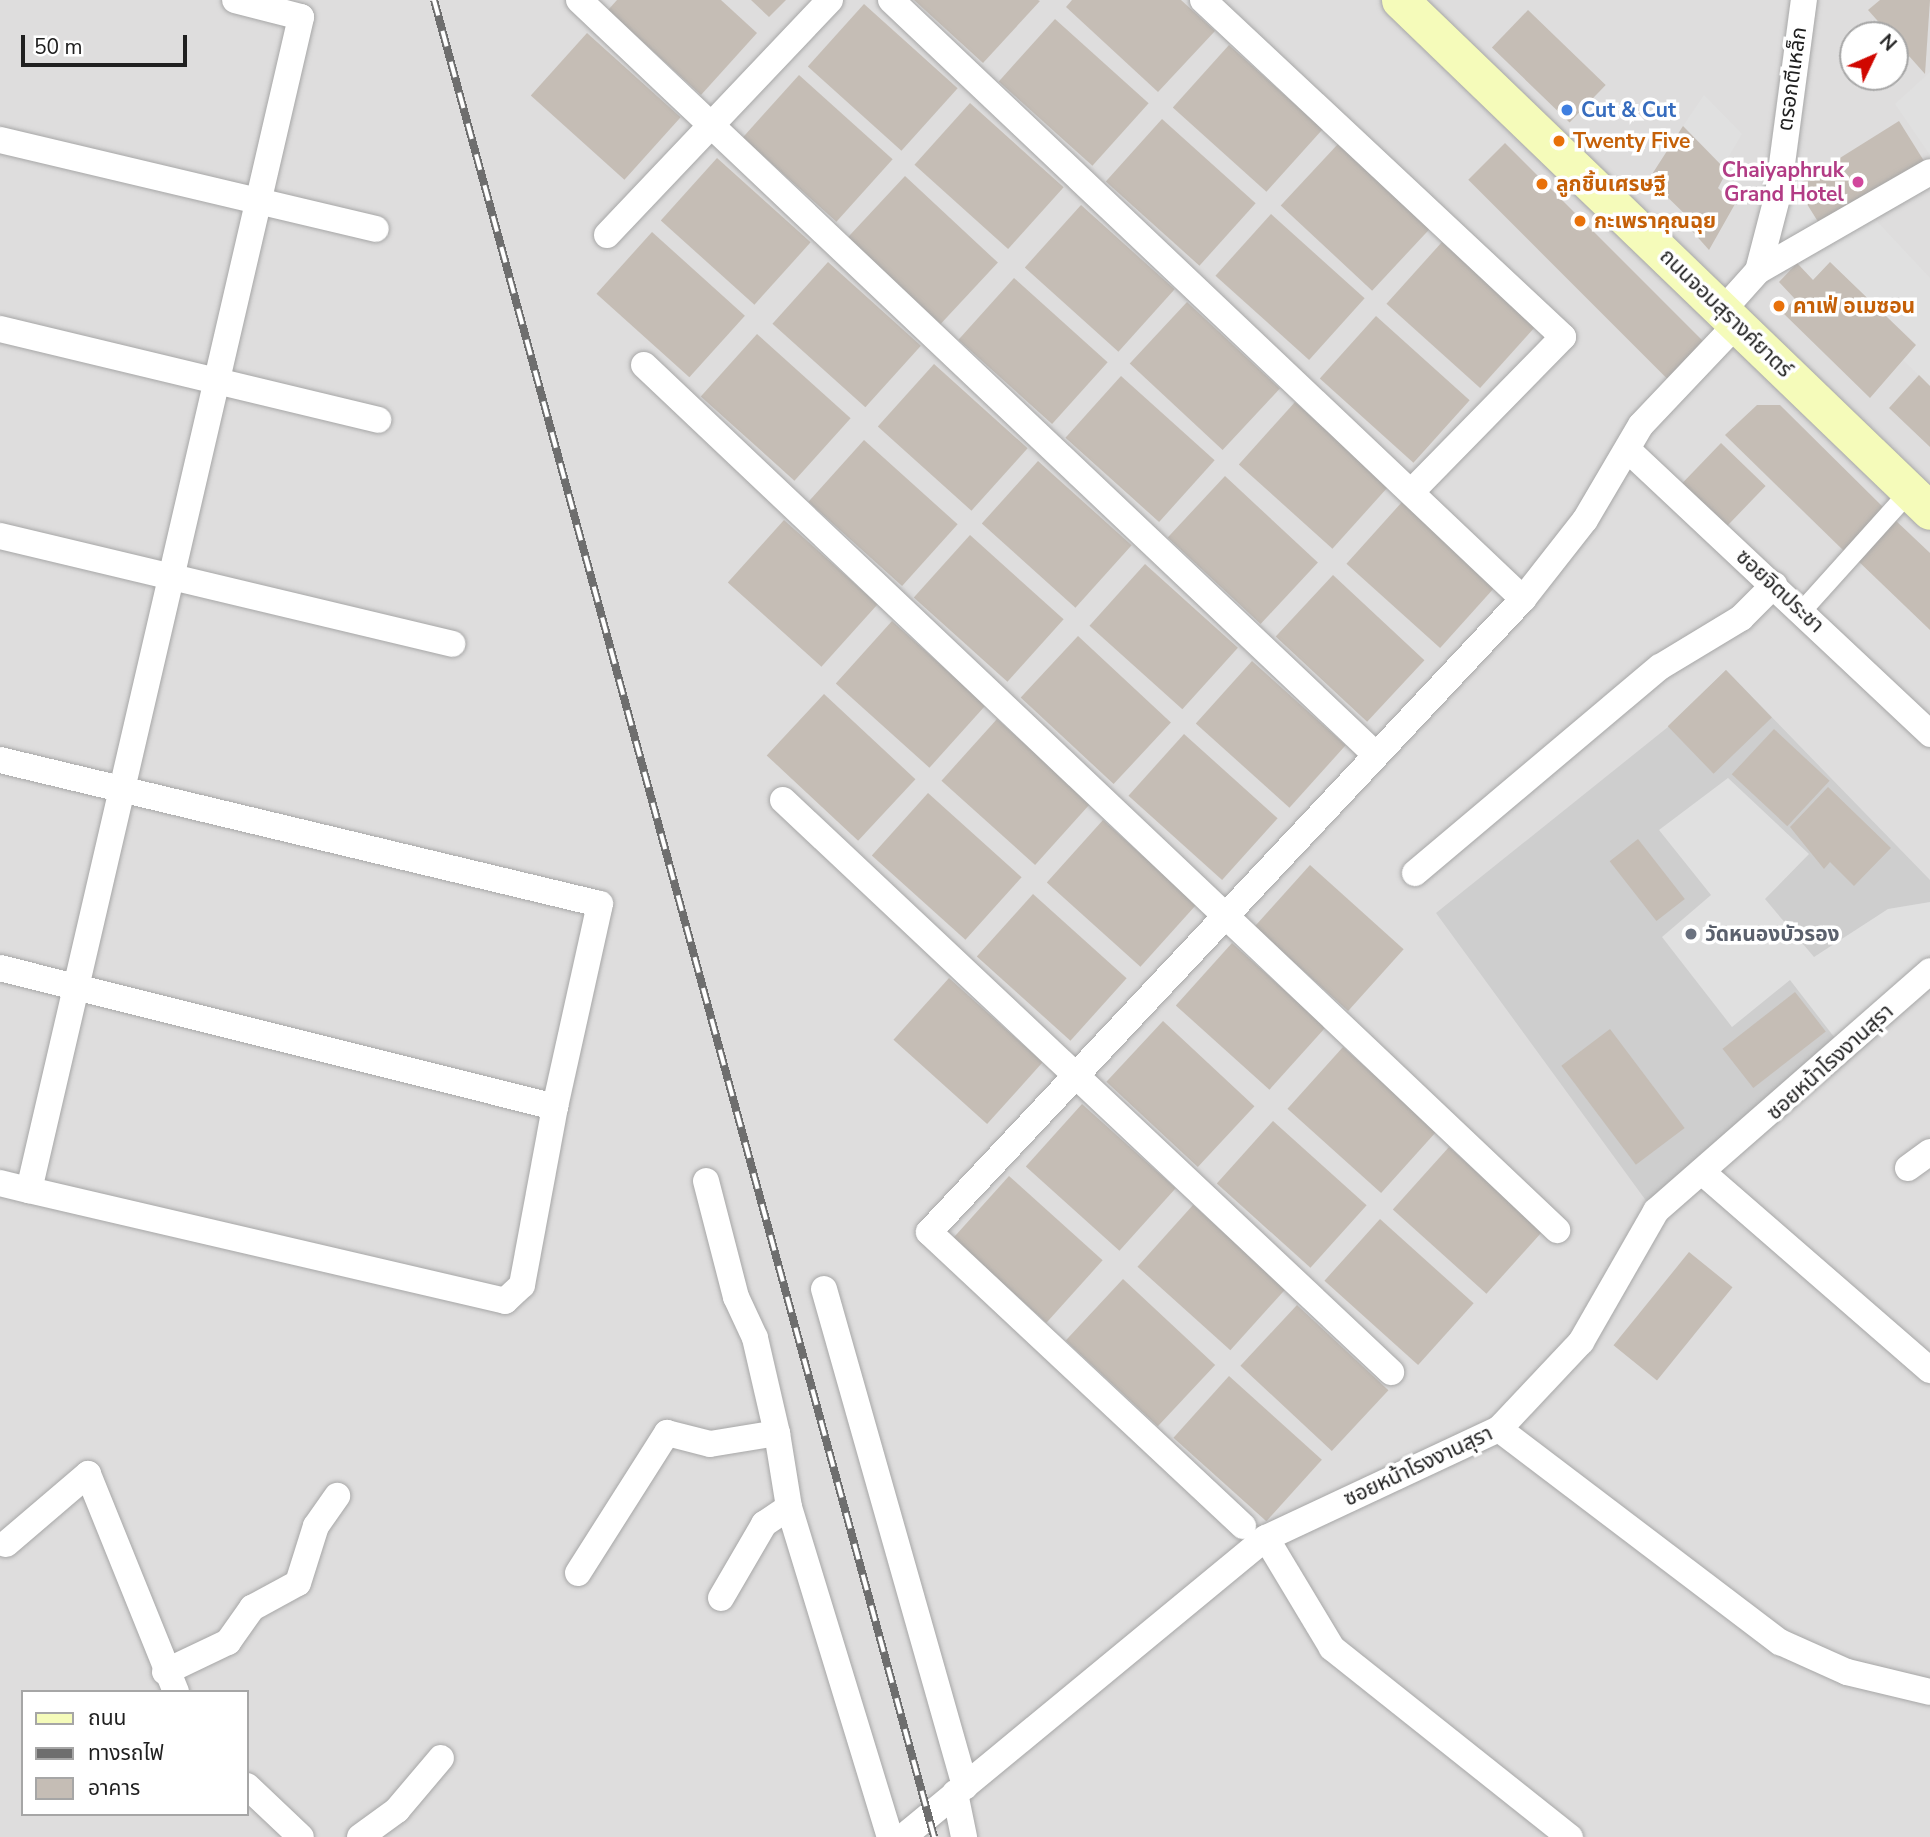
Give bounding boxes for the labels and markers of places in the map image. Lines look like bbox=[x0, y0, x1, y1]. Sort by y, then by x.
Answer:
place label: Cut & Cut bbox=[1581, 97, 1676, 123]
marker: Cut & Cut bbox=[1559, 102, 1575, 118]
place label: Twenty Five bbox=[1573, 128, 1690, 154]
marker: Twenty Five bbox=[1551, 133, 1567, 149]
place label: Chaiyaphruk Grand Hotel bbox=[1722, 157, 1844, 207]
place label: ลูกชิ้นเศรษฐี bbox=[1556, 171, 1666, 197]
marker: Chaiyaphruk Grand Hotel bbox=[1850, 174, 1866, 190]
marker: ลูกชิ้นเศรษฐี bbox=[1534, 176, 1550, 192]
place label: กะเพราคุณฉุย bbox=[1594, 208, 1716, 234]
marker: กะเพราคุณฉุย bbox=[1572, 213, 1588, 229]
place label: คาเฟ่ อเมซอน bbox=[1793, 293, 1915, 319]
marker: คาเฟ่ อเมซอน bbox=[1771, 298, 1787, 314]
place label: วัดหนองบัวรอง bbox=[1705, 921, 1840, 947]
marker: วัดหนองบัวรอง bbox=[1683, 926, 1699, 942]

